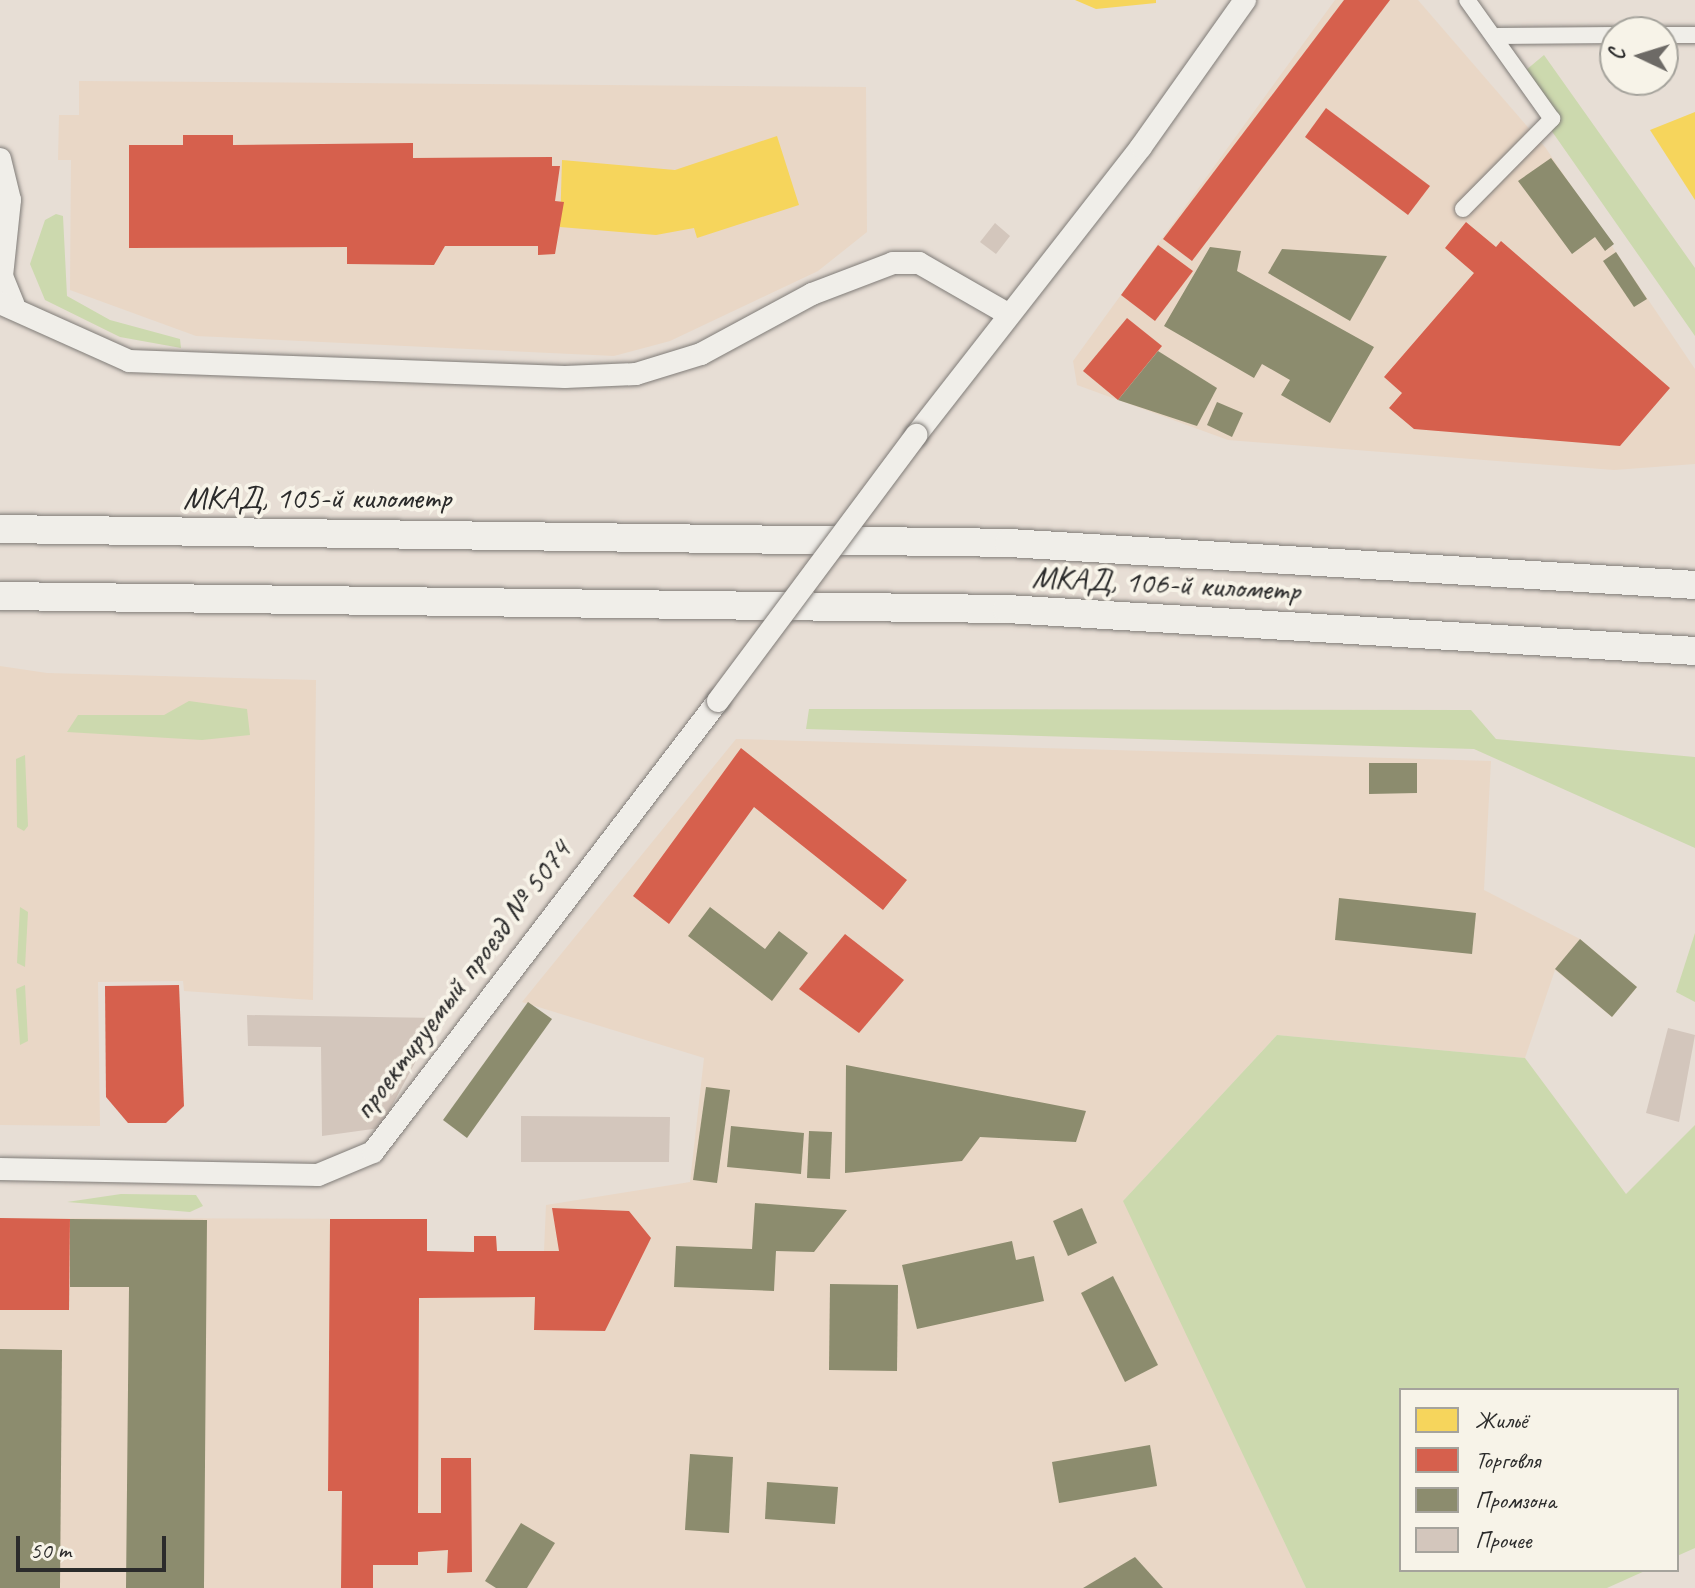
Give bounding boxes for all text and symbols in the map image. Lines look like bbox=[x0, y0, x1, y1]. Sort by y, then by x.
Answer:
north arrow bbox=[1599, 16, 1679, 96]
text: С bbox=[1603, 48, 1631, 61]
street label: МКАД, 105-й километр bbox=[183, 479, 451, 517]
street label: МКАД, 106-й километр bbox=[1031, 558, 1301, 610]
street label: проектируемый проезд № 5074 bbox=[344, 833, 580, 1127]
legend bbox=[1399, 1388, 1679, 1572]
text: Жильё bbox=[1475, 1405, 1527, 1435]
text: Торговля bbox=[1475, 1445, 1540, 1475]
text: Промзона bbox=[1475, 1485, 1556, 1515]
scale bar bbox=[20, 1520, 170, 1570]
text: Прочее bbox=[1475, 1525, 1531, 1555]
text: 50 m bbox=[30, 1535, 71, 1565]

